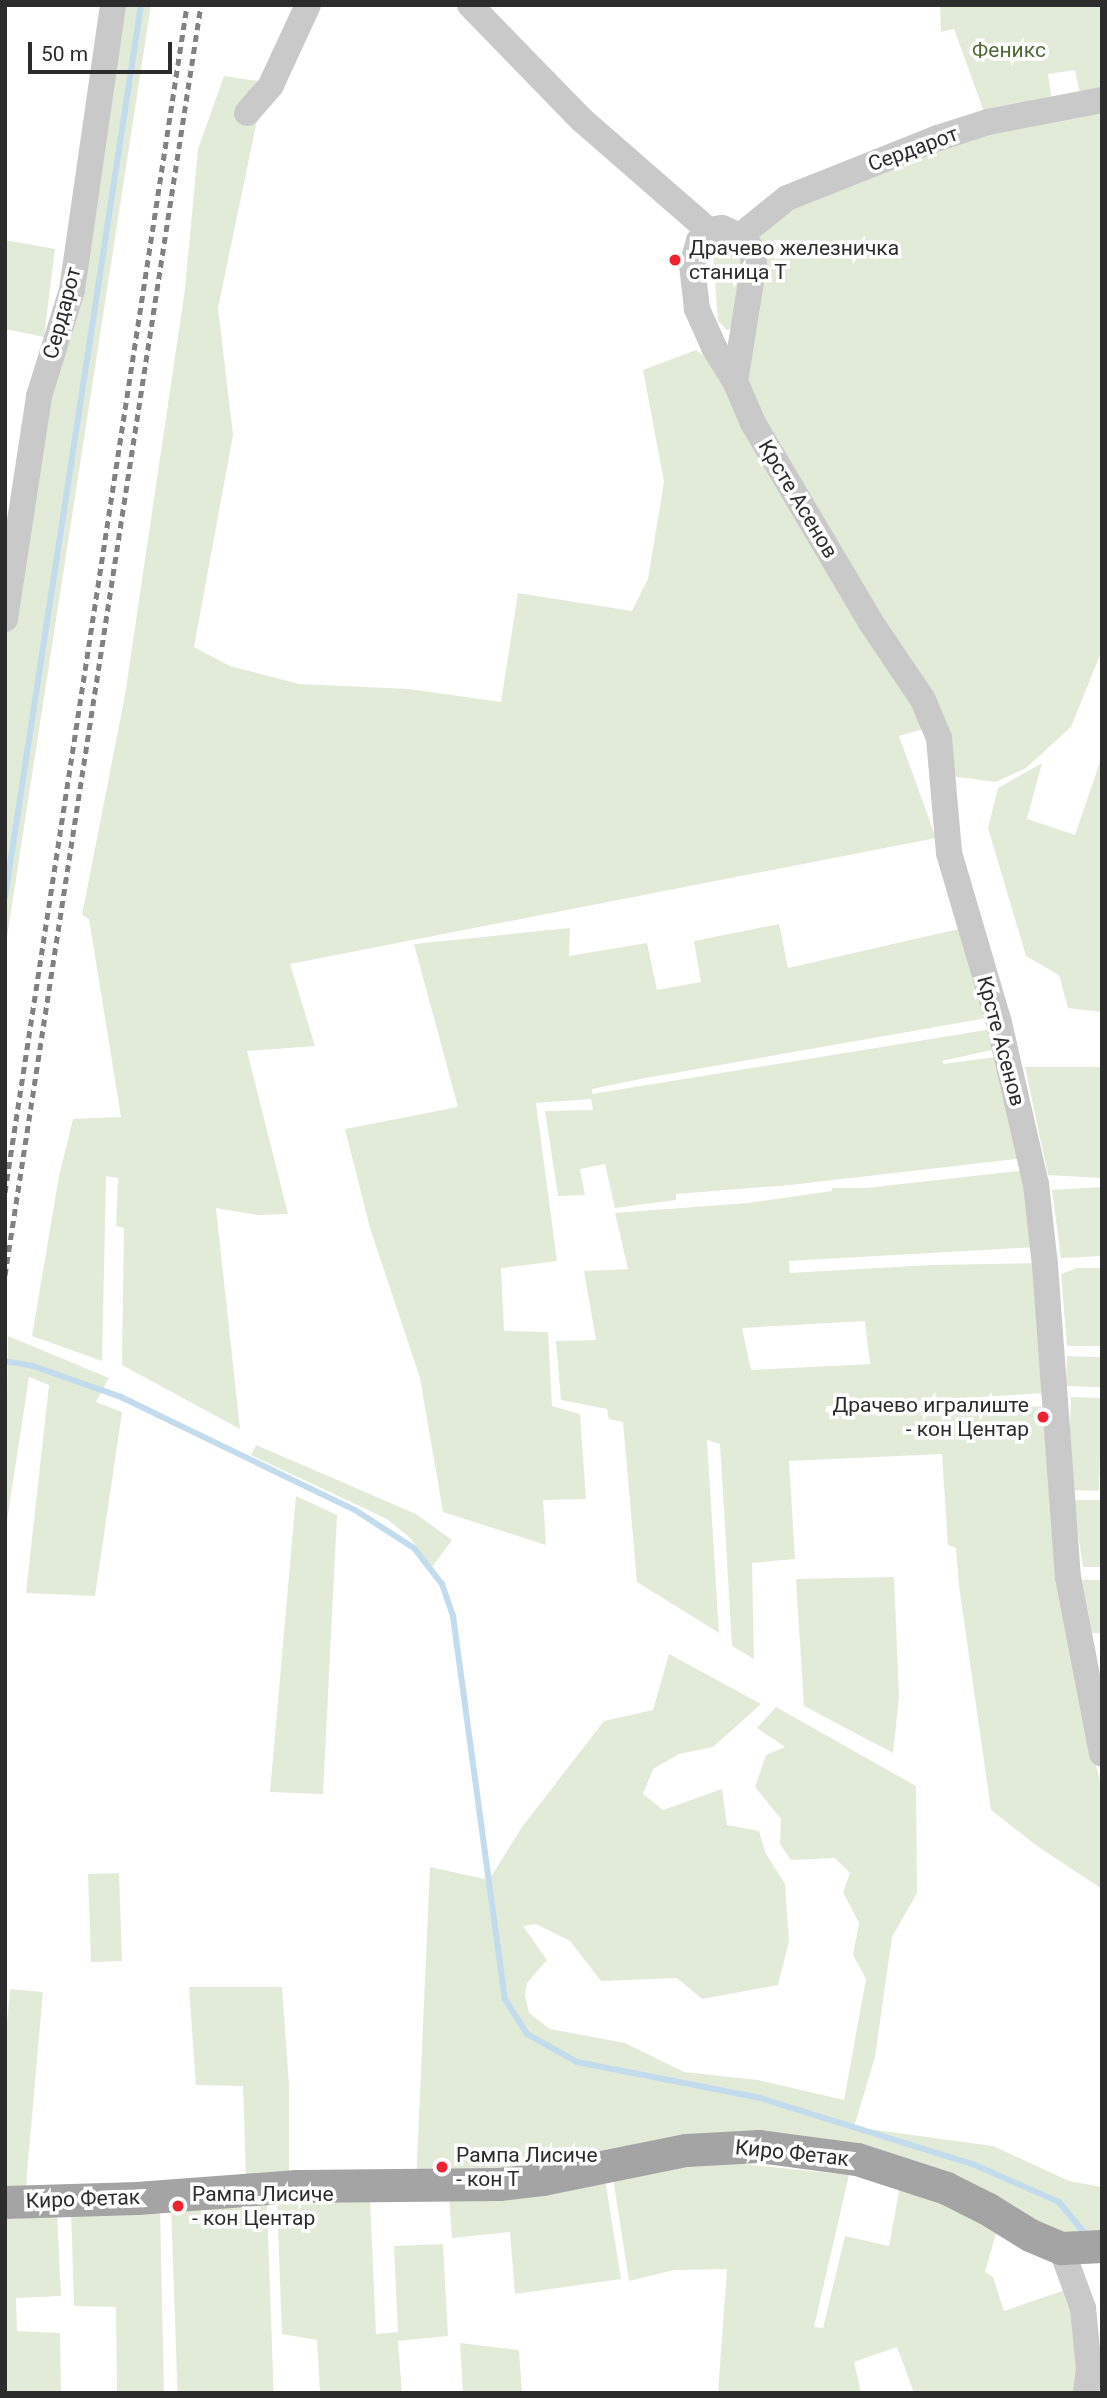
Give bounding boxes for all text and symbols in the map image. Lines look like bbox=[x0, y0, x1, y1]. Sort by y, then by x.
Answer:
scale bar bbox=[32, 28, 175, 72]
park label: Феникс bbox=[972, 37, 1046, 63]
text: 50 m bbox=[41, 42, 88, 66]
street label: Сердарот bbox=[864, 121, 962, 177]
place label: Драчево железничка станица Т bbox=[689, 235, 899, 285]
marker: Драчево железничка станица Т bbox=[667, 252, 683, 268]
street label: Сердарот bbox=[38, 264, 86, 362]
street label: Крсте Асенов bbox=[753, 435, 843, 563]
street label: Крсте Асенов bbox=[972, 973, 1030, 1109]
place label: Драчево игралиште - кон Центар bbox=[832, 1392, 1029, 1442]
marker: Драчево игралиште - кон Центар bbox=[1035, 1409, 1051, 1425]
street label: Киро Фетак bbox=[734, 2134, 850, 2172]
place label: Рампа Лисиче - кон Т bbox=[456, 2142, 598, 2192]
marker: Рампа Лисиче - кон Т bbox=[434, 2159, 450, 2175]
place label: Рампа Лисиче - кон Центар bbox=[192, 2181, 334, 2231]
street label: Киро Фетак bbox=[25, 2184, 141, 2214]
marker: Рампа Лисиче - кон Центар bbox=[170, 2198, 186, 2214]

